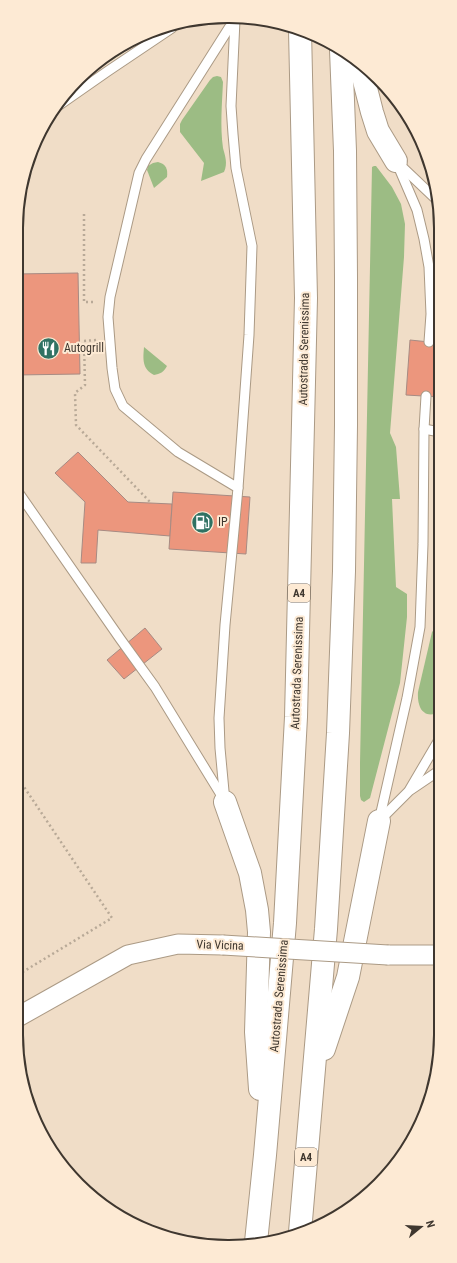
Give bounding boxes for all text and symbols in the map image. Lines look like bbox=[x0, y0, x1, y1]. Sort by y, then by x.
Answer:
street label: Autostrada Serenissima bbox=[296, 292, 312, 406]
restaurant icon: Autogrill bbox=[35, 335, 61, 361]
place label: Autogrill bbox=[64, 341, 104, 355]
fuel station icon: IP bbox=[189, 509, 215, 535]
place label: IP bbox=[218, 515, 228, 529]
road number: A4 bbox=[288, 584, 310, 602]
street label: Autostrada Serenissima bbox=[288, 616, 306, 730]
street label: Via Vicina bbox=[196, 937, 244, 953]
street label: Autostrada Serenissima bbox=[267, 939, 291, 1053]
road number: A4 bbox=[295, 1148, 317, 1166]
north arrow bbox=[401, 1207, 441, 1247]
text: N bbox=[423, 1219, 437, 1230]

